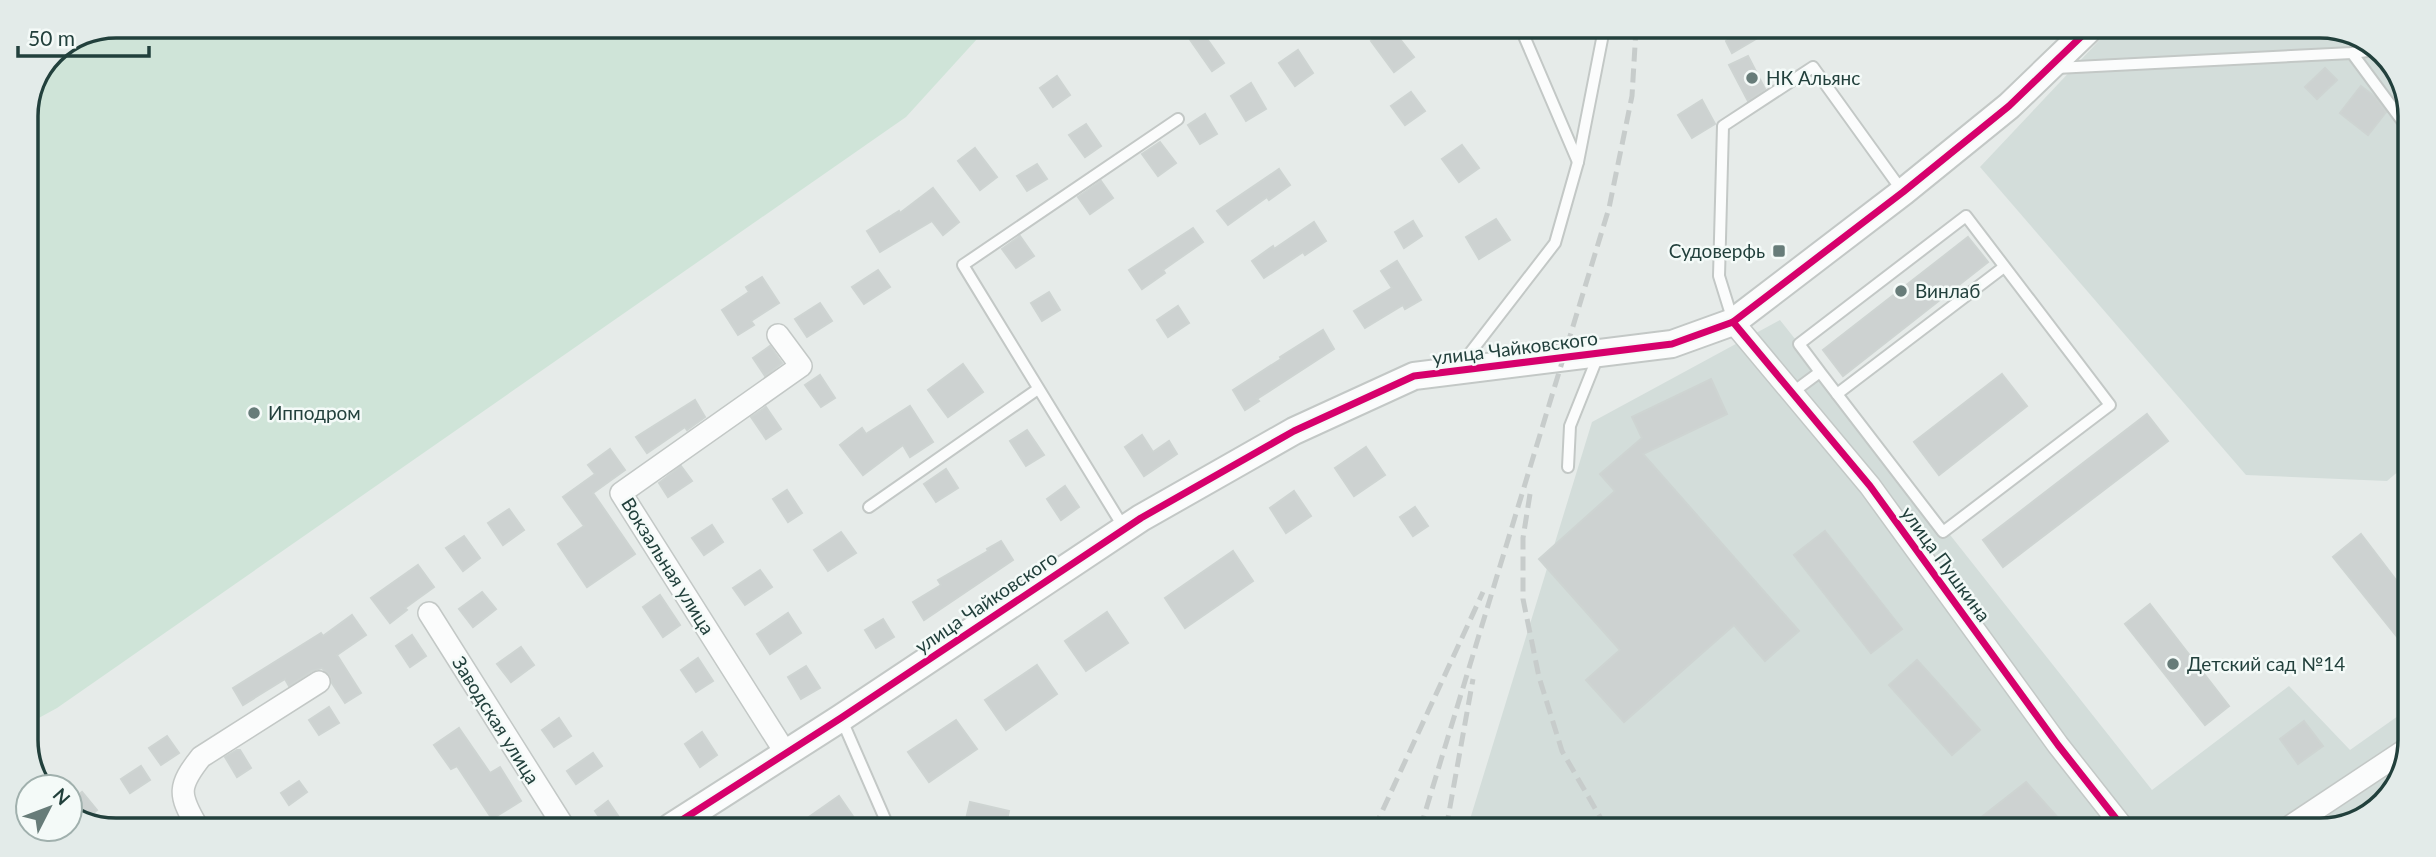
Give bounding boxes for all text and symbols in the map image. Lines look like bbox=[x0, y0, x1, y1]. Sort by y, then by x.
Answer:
scale bar bbox=[18, 14, 149, 58]
text: 50 m bbox=[28, 25, 75, 50]
place label: НК Альянс bbox=[1766, 66, 1860, 89]
marker: НК Альянс bbox=[1744, 70, 1760, 86]
place label: Судоверфь bbox=[1669, 239, 1765, 262]
marker: Судоверфь bbox=[1771, 243, 1787, 259]
place label: Винлаб bbox=[1915, 279, 1980, 302]
marker: Винлаб bbox=[1893, 283, 1909, 299]
street label: улица Чайковского bbox=[1431, 326, 1599, 369]
place label: Ипподром bbox=[268, 401, 361, 424]
marker: Ипподром bbox=[246, 405, 262, 421]
street label: Вокзальная улица bbox=[617, 493, 720, 638]
street label: улица Пушкина bbox=[1897, 502, 1996, 626]
street label: улица Чайковского bbox=[910, 545, 1061, 658]
street label: Заводская улица bbox=[448, 652, 545, 788]
place label: Детский сад №14 bbox=[2187, 652, 2345, 675]
marker: Детский сад №14 bbox=[2165, 656, 2181, 672]
north arrow bbox=[14, 773, 84, 843]
text: N bbox=[49, 783, 75, 809]

